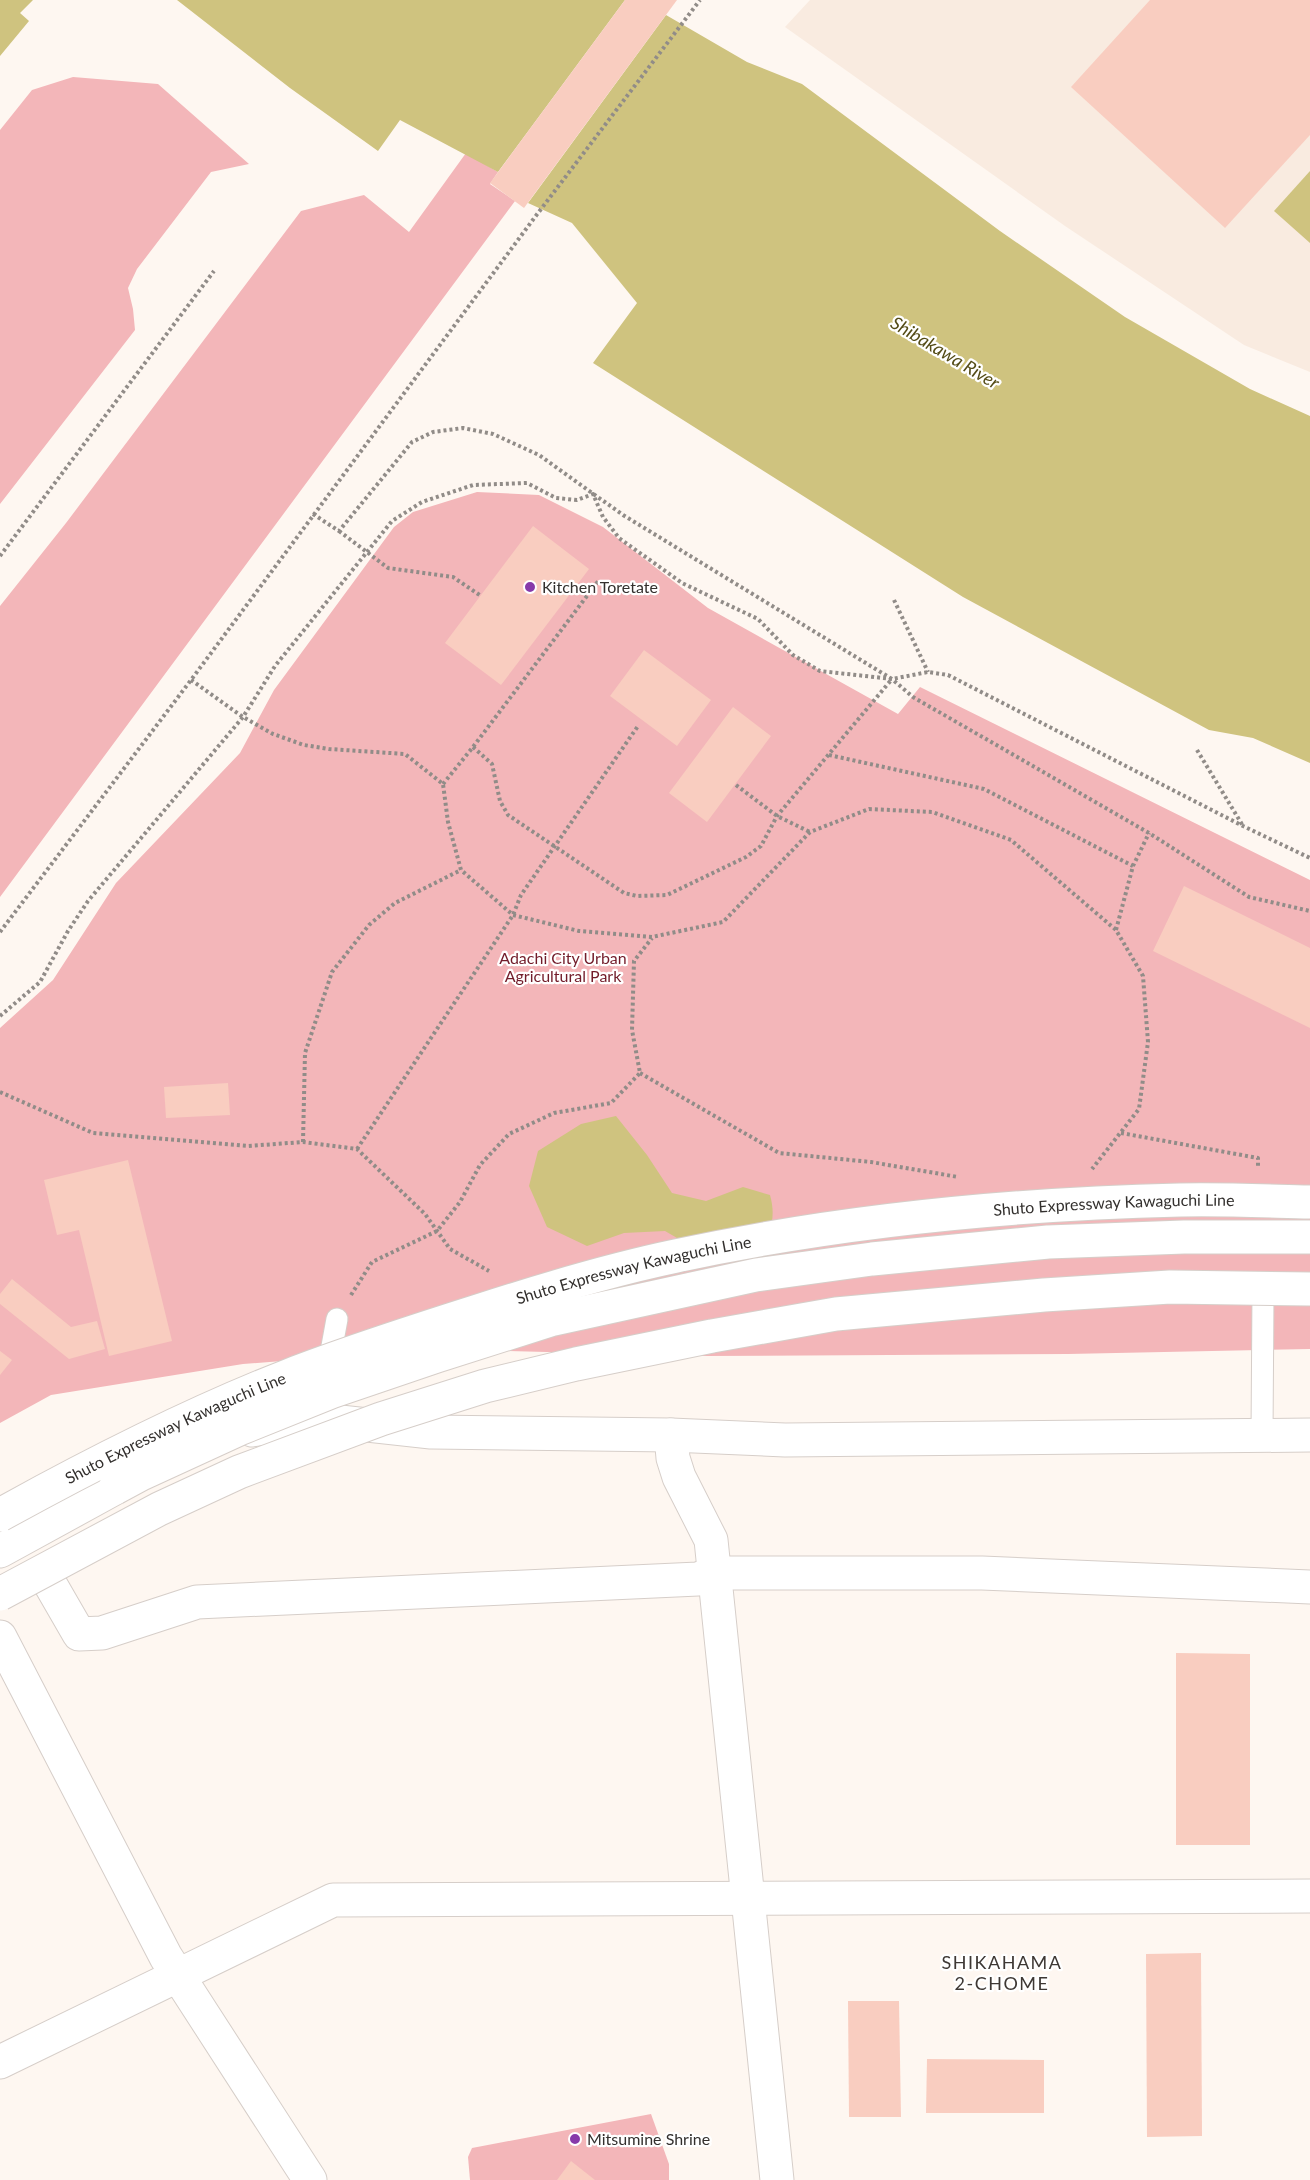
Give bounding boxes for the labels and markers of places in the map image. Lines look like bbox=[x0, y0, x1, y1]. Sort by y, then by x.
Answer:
place label: Kitchen Toretate bbox=[542, 577, 658, 596]
marker: Kitchen Toretate bbox=[523, 580, 537, 594]
place label: Mitsumine Shrine bbox=[587, 2129, 710, 2148]
marker: Mitsumine Shrine bbox=[568, 2132, 582, 2146]

